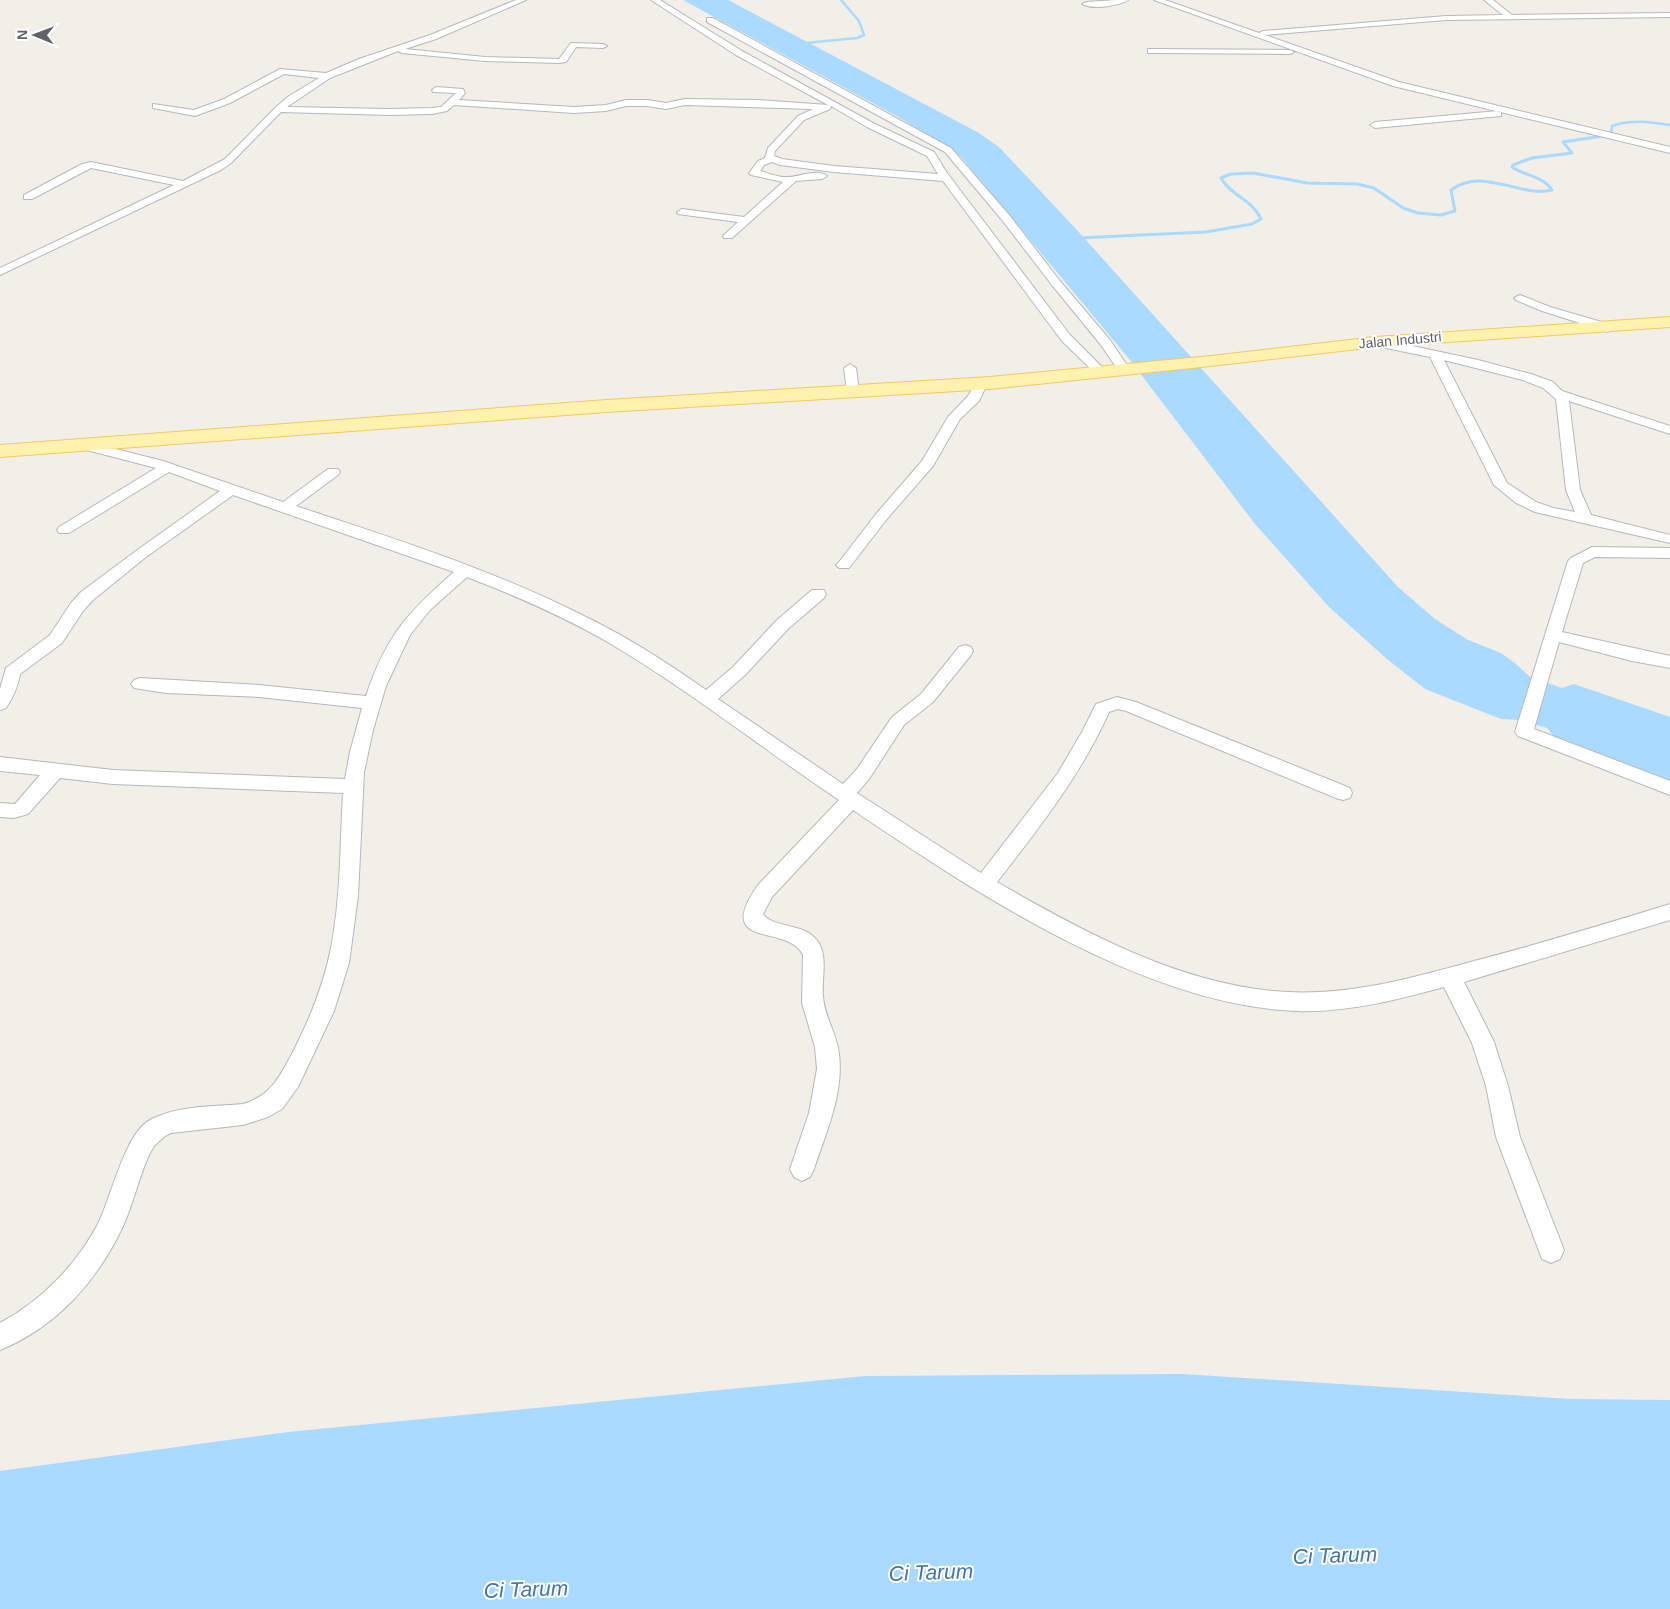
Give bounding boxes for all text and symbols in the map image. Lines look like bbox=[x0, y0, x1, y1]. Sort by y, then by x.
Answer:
north arrow bbox=[10, 10, 60, 60]
text: N bbox=[14, 30, 30, 40]
street label: Jalan Industri bbox=[1358, 328, 1442, 352]
water label: Ci Tarum bbox=[1292, 1542, 1378, 1568]
water label: Ci Tarum bbox=[888, 1559, 974, 1585]
water label: Ci Tarum bbox=[483, 1576, 569, 1602]

